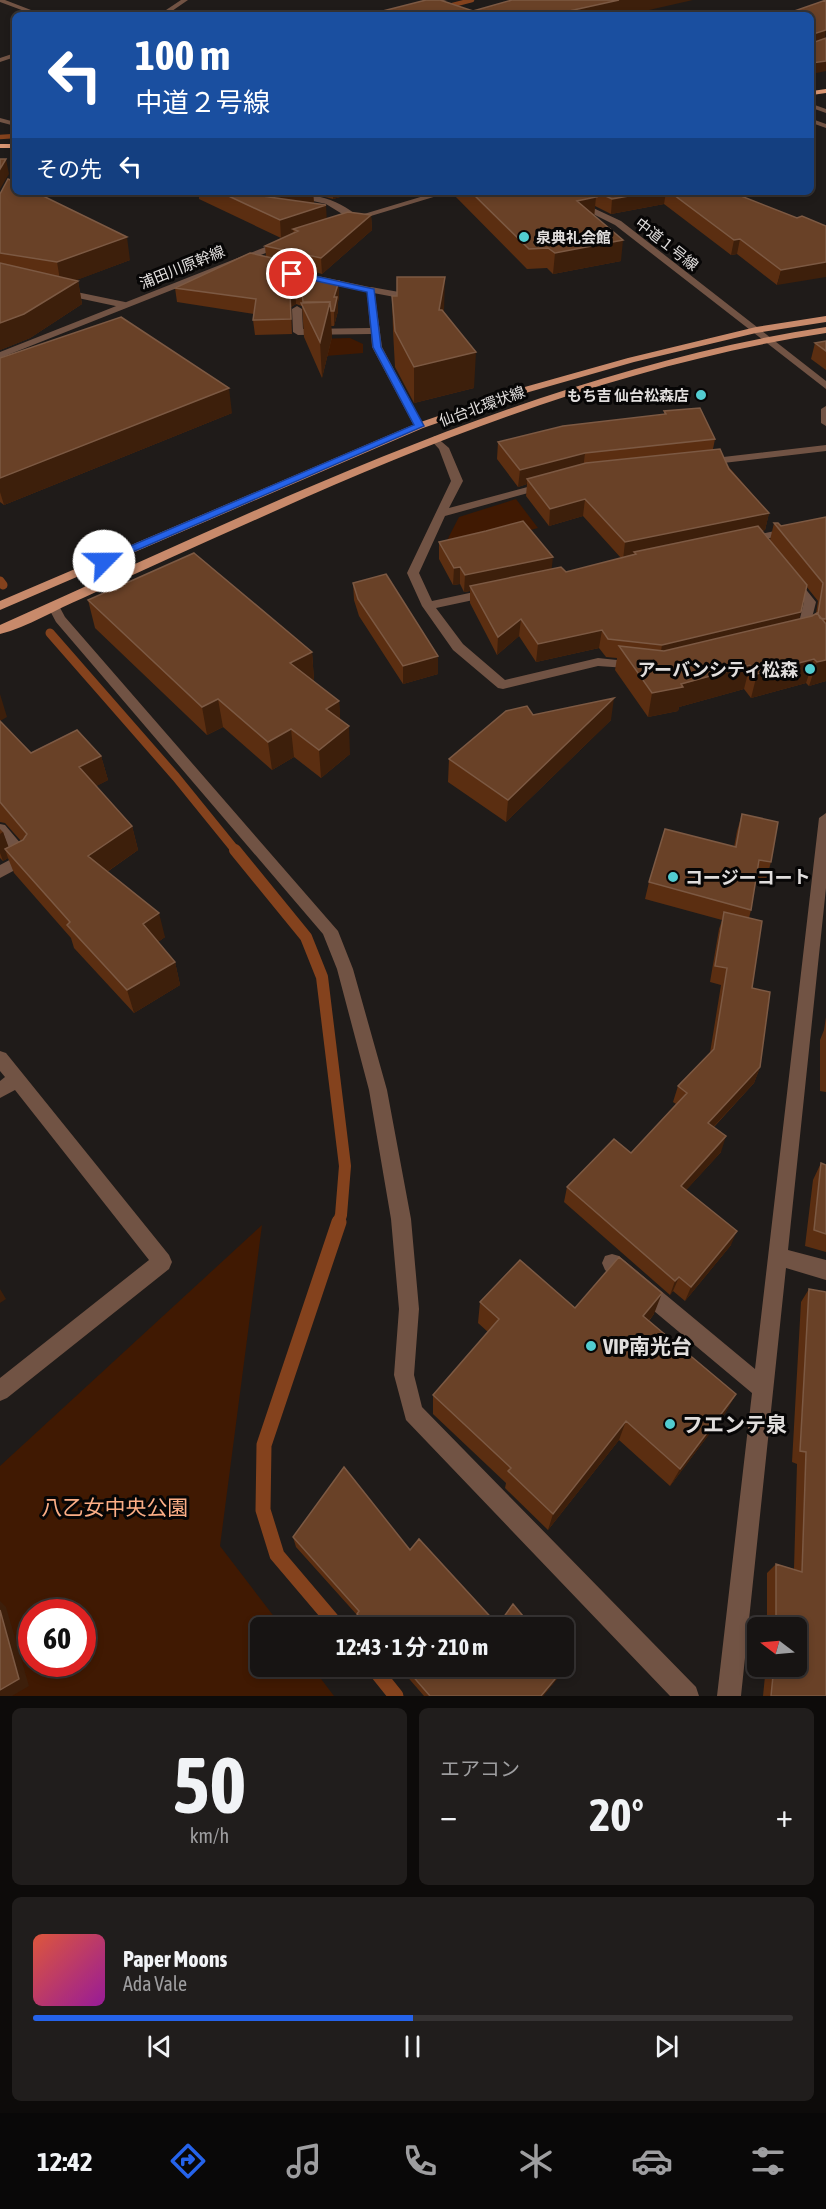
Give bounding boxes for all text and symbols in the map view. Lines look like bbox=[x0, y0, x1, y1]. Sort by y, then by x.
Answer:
text: 100 m bbox=[135, 31, 230, 79]
icon: left bbox=[36, 36, 114, 114]
text: 中道２号線 bbox=[135, 87, 270, 118]
icon: left bbox=[114, 150, 147, 183]
text: その先 bbox=[36, 156, 102, 182]
street label: 中道１号線 bbox=[632, 214, 702, 274]
place label: 泉典礼会館 bbox=[536, 229, 611, 246]
marker: 泉典礼会館 bbox=[517, 230, 531, 244]
street label: 浦田川原幹線 bbox=[137, 242, 227, 292]
pin bbox=[266, 248, 317, 299]
icon: arrive bbox=[275, 257, 308, 290]
street label: 仙台北環状線 bbox=[437, 383, 527, 429]
place label: もち吉 仙台松森店 bbox=[567, 387, 689, 404]
marker: もち吉 仙台松森店 bbox=[694, 388, 708, 402]
position arrow bbox=[72, 529, 136, 593]
place label: アーバンシティ松森 bbox=[637, 659, 798, 680]
marker: アーバンシティ松森 bbox=[803, 662, 817, 676]
place label: コージーコート bbox=[685, 867, 811, 888]
marker: コージーコート bbox=[666, 870, 680, 884]
place label: VIP南光台 bbox=[602, 1334, 692, 1358]
marker: VIP南光台 bbox=[584, 1339, 598, 1353]
place label: フエンテ泉 bbox=[682, 1412, 787, 1436]
marker: フエンテ泉 bbox=[663, 1417, 677, 1431]
park label: 八乙女中央公園 bbox=[42, 1495, 189, 1519]
speed limit sign: 60 bbox=[18, 1599, 96, 1677]
north arrow bbox=[747, 1617, 807, 1677]
map controls bbox=[747, 1617, 807, 1677]
text: 12:43 · 1 分 · 210 m bbox=[336, 1634, 488, 1660]
text: 50 bbox=[173, 1740, 246, 1830]
text: エアコン bbox=[440, 1757, 520, 1780]
text: 20° bbox=[589, 1789, 644, 1841]
text: − bbox=[440, 1796, 457, 1834]
text: + bbox=[776, 1796, 793, 1834]
text: km/h bbox=[190, 1824, 229, 1847]
text: Paper Moons bbox=[123, 1946, 227, 1972]
text: Ada Vale bbox=[123, 1972, 187, 1995]
icon: previous bbox=[143, 2030, 176, 2063]
icon: pause bbox=[396, 2030, 429, 2063]
icon: next bbox=[650, 2030, 683, 2063]
icon: directions bbox=[167, 2140, 209, 2182]
icon: music bbox=[283, 2140, 325, 2182]
icon: phone bbox=[399, 2140, 441, 2182]
icon: climate bbox=[515, 2140, 557, 2182]
icon: car bbox=[631, 2140, 673, 2182]
icon: filters bbox=[747, 2140, 789, 2182]
text: 12:42 bbox=[37, 2146, 93, 2177]

